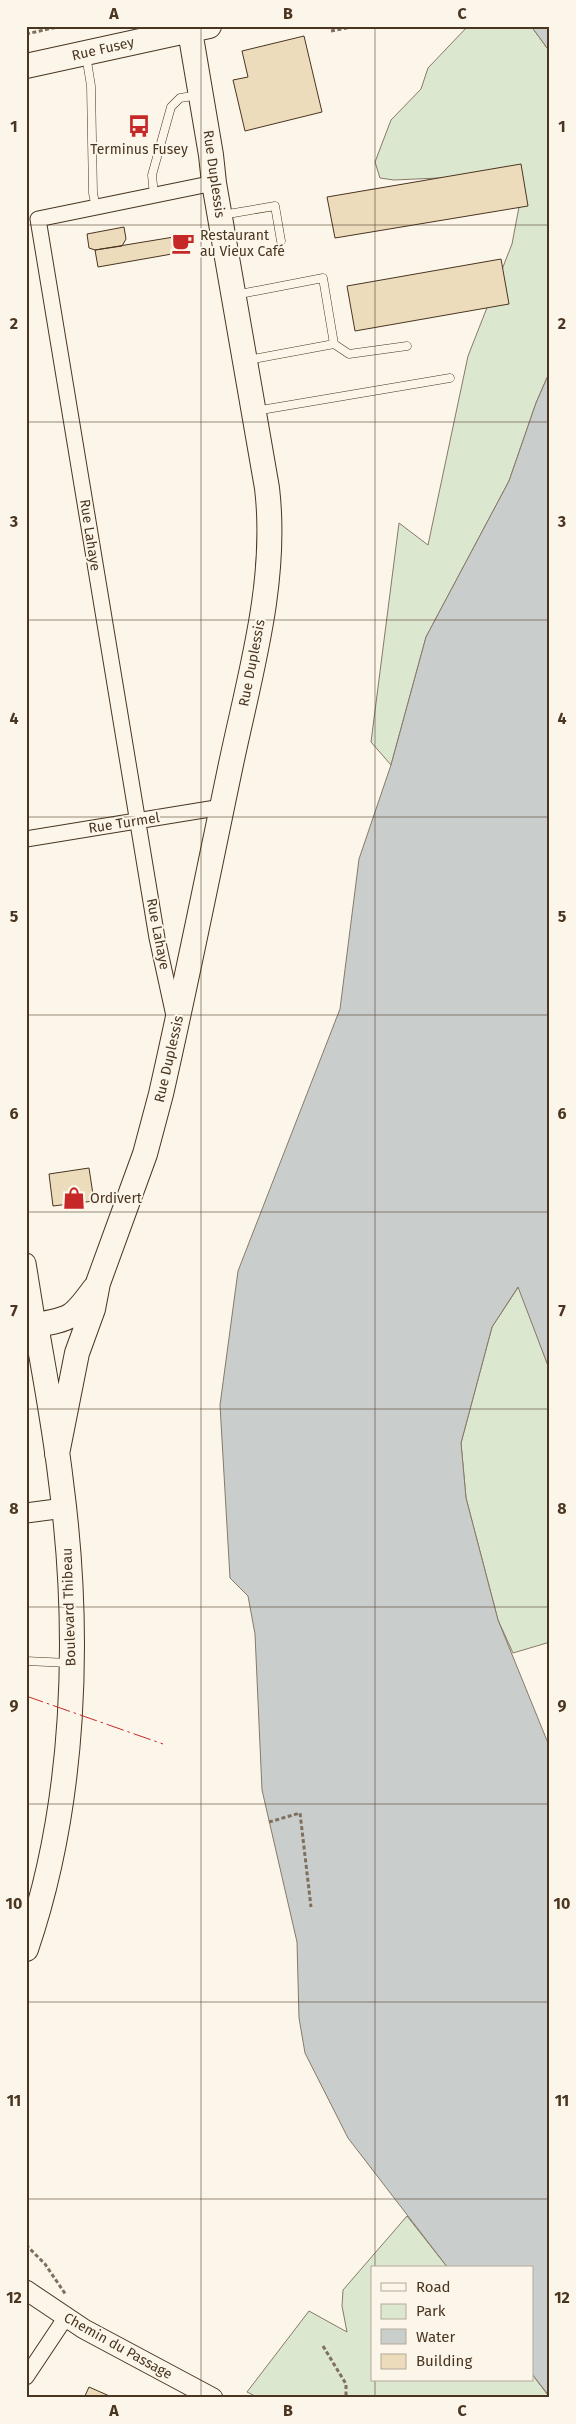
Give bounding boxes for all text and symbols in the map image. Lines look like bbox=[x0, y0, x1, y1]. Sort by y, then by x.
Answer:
text: A bbox=[108, 4, 119, 23]
text: B bbox=[283, 4, 293, 23]
text: C bbox=[457, 4, 467, 23]
street label: Rue Fusey bbox=[70, 34, 136, 64]
bus stop icon: Terminus Fusey bbox=[126, 113, 152, 139]
text: 1 bbox=[10, 117, 18, 136]
text: 1 bbox=[558, 117, 566, 136]
street label: Rue Duplessis bbox=[199, 129, 229, 219]
place label: Terminus Fusey bbox=[90, 141, 188, 158]
place label: Restaurant au Vieux Café bbox=[200, 227, 285, 260]
cafe icon: Restaurant au Vieux Café bbox=[170, 230, 196, 256]
text: 2 bbox=[10, 314, 18, 333]
text: 2 bbox=[558, 314, 566, 333]
street label: Rue Lahaye bbox=[76, 498, 104, 572]
text: 3 bbox=[9, 512, 18, 531]
text: 3 bbox=[557, 512, 566, 531]
street label: Rue Duplessis bbox=[235, 617, 269, 708]
text: 4 bbox=[9, 709, 19, 728]
text: 4 bbox=[557, 709, 567, 728]
street label: Rue Turmel bbox=[87, 809, 161, 837]
street label: Rue Lahaye bbox=[143, 897, 173, 971]
text: 5 bbox=[10, 907, 19, 926]
text: 5 bbox=[558, 907, 567, 926]
street label: Rue Duplessis bbox=[151, 1014, 187, 1104]
text: 6 bbox=[9, 1104, 19, 1123]
text: 6 bbox=[557, 1104, 567, 1123]
shop icon: Ordivert bbox=[61, 1185, 87, 1211]
place label: Ordivert bbox=[90, 1190, 143, 1207]
text: 7 bbox=[10, 1301, 18, 1320]
text: 7 bbox=[558, 1301, 566, 1320]
text: 8 bbox=[9, 1499, 19, 1518]
text: 8 bbox=[557, 1499, 567, 1518]
street label: Boulevard Thibeau bbox=[58, 1547, 80, 1667]
text: 9 bbox=[10, 1696, 19, 1715]
text: 9 bbox=[558, 1696, 567, 1715]
text: 10 bbox=[6, 1894, 22, 1913]
text: 10 bbox=[554, 1894, 570, 1913]
text: 11 bbox=[7, 2091, 21, 2110]
text: 11 bbox=[555, 2091, 569, 2110]
legend bbox=[371, 2266, 534, 2382]
text: Road bbox=[416, 2278, 451, 2296]
text: 12 bbox=[6, 2288, 22, 2307]
text: 12 bbox=[554, 2288, 570, 2307]
text: Park bbox=[416, 2302, 446, 2320]
street label: Chemin du Passage bbox=[61, 2309, 175, 2383]
text: Water bbox=[416, 2328, 455, 2346]
text: Building bbox=[416, 2352, 472, 2370]
text: A bbox=[108, 2401, 119, 2420]
text: B bbox=[283, 2401, 293, 2420]
text: C bbox=[457, 2401, 467, 2420]

